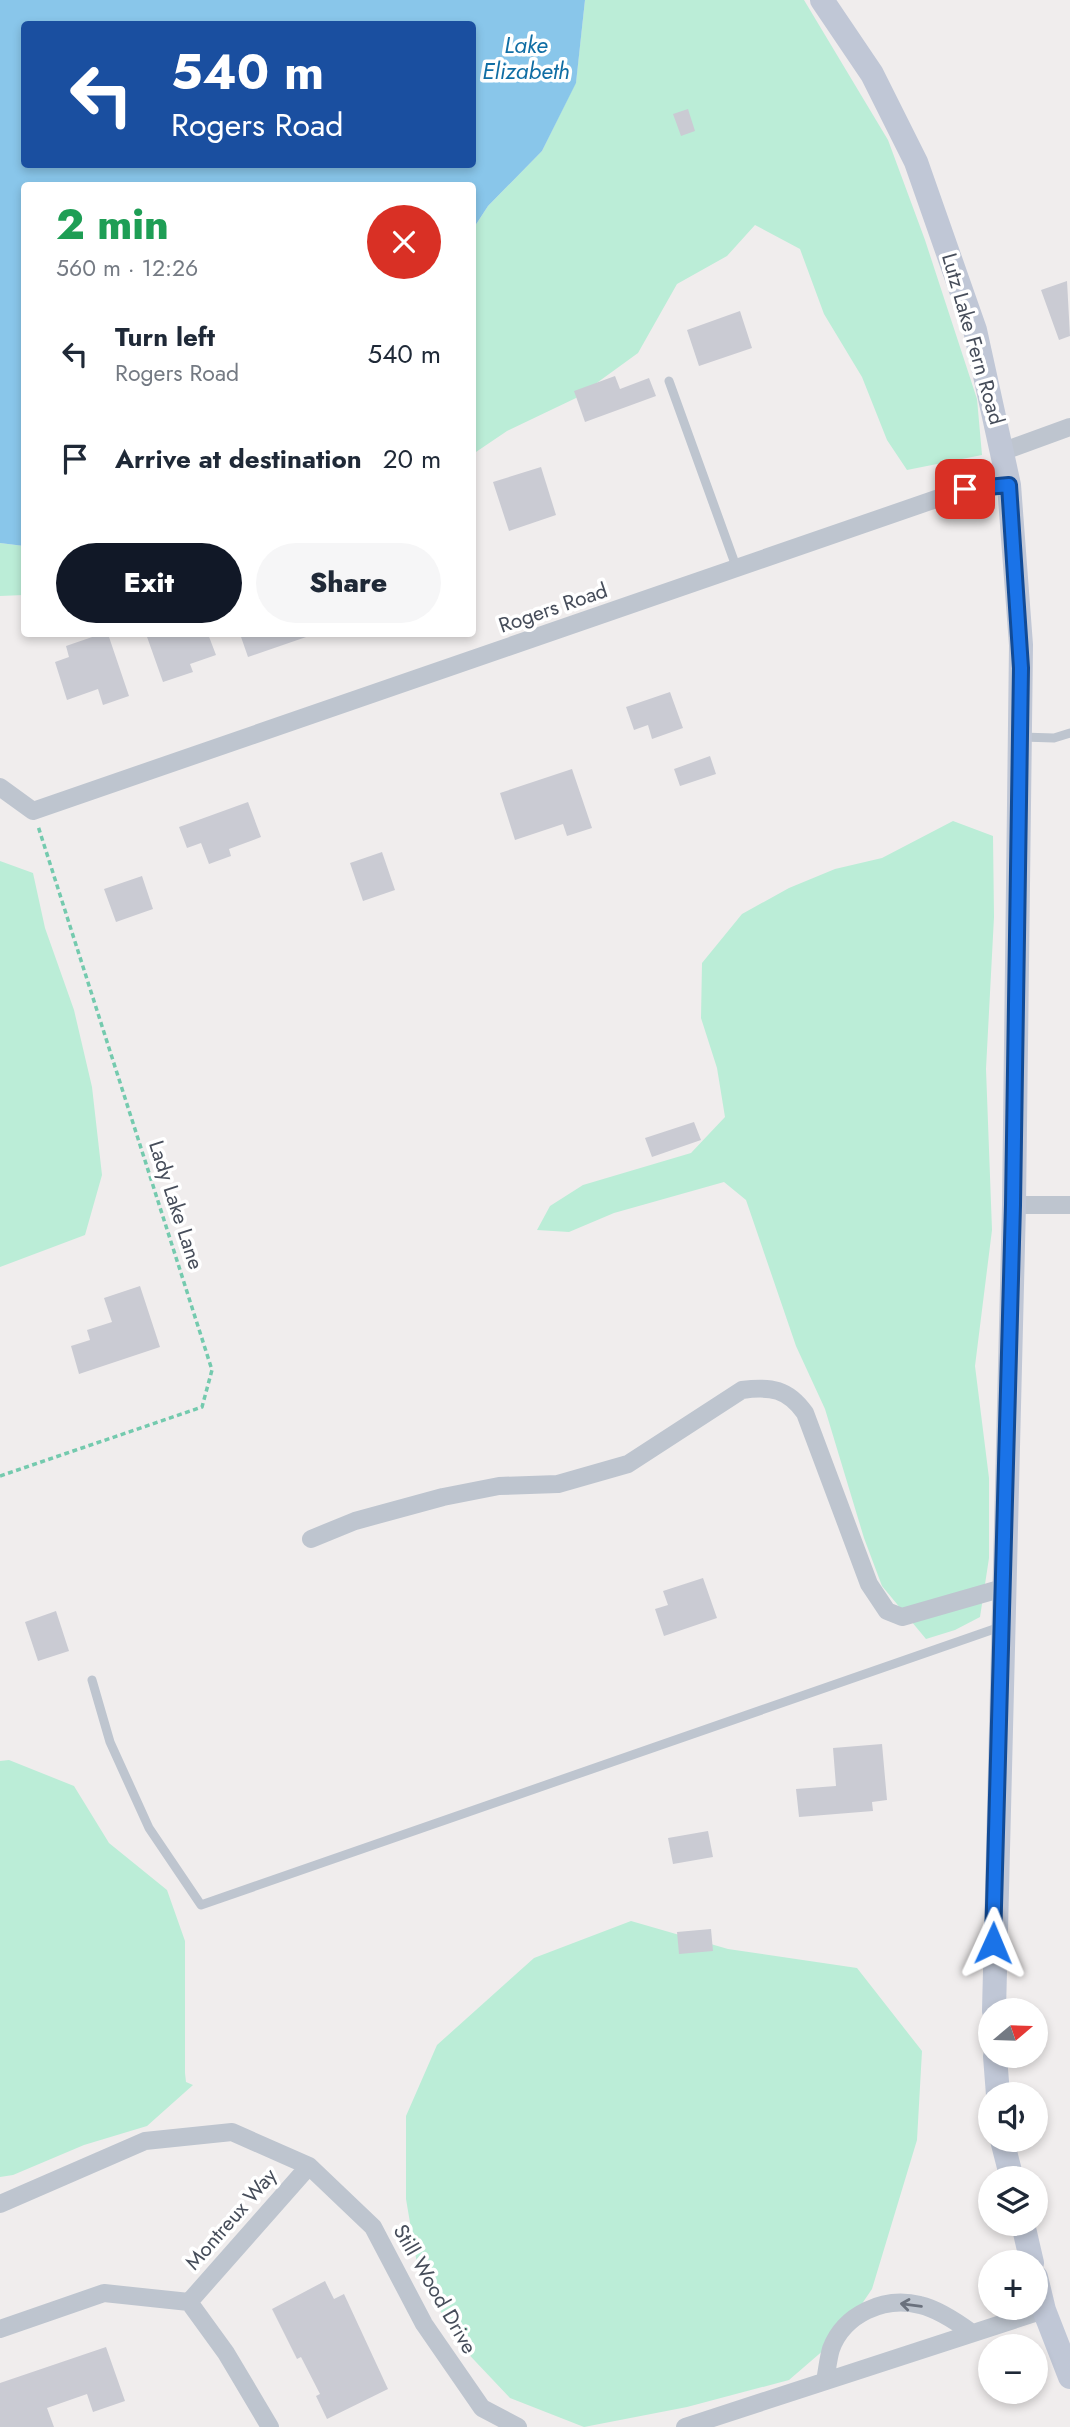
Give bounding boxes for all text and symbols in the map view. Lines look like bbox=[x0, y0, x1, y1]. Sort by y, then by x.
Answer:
water label: Lake Elizabeth bbox=[482, 28, 570, 88]
text: 540 m bbox=[171, 37, 324, 107]
icon: left bbox=[56, 49, 147, 140]
text: Rogers Road bbox=[171, 102, 344, 148]
text: 2 min bbox=[56, 194, 169, 255]
button: close bbox=[367, 205, 441, 279]
street label: Lutz Lake Fern Road bbox=[934, 250, 1012, 428]
text: 560 m · 12:26 bbox=[56, 251, 198, 285]
text: Turn left bbox=[115, 318, 215, 356]
icon: left bbox=[56, 335, 94, 373]
text: 540 m bbox=[367, 335, 441, 373]
text: Rogers Road bbox=[115, 356, 239, 390]
icon: arrive bbox=[56, 440, 94, 478]
text: Arrive at destination bbox=[115, 440, 362, 478]
text: 20 m bbox=[383, 440, 441, 478]
pin bbox=[935, 459, 995, 519]
icon: arrive bbox=[946, 470, 984, 508]
button: Exit bbox=[56, 543, 242, 623]
button: Share bbox=[256, 543, 441, 623]
street label: Rogers Road bbox=[495, 575, 611, 641]
street label: Lady Lake Lane bbox=[141, 1137, 211, 1274]
position arrow bbox=[956, 1906, 1030, 1980]
north arrow bbox=[978, 1998, 1048, 2068]
map controls bbox=[978, 1998, 1048, 2404]
button: sound bbox=[978, 2082, 1048, 2152]
street label: Montreux Way bbox=[178, 2161, 284, 2277]
button: layers bbox=[978, 2166, 1048, 2236]
street label: Still Wood Drive bbox=[386, 2219, 484, 2359]
button: + bbox=[978, 2250, 1048, 2320]
one-way arrow bbox=[900, 2298, 923, 2311]
button: − bbox=[978, 2334, 1048, 2404]

